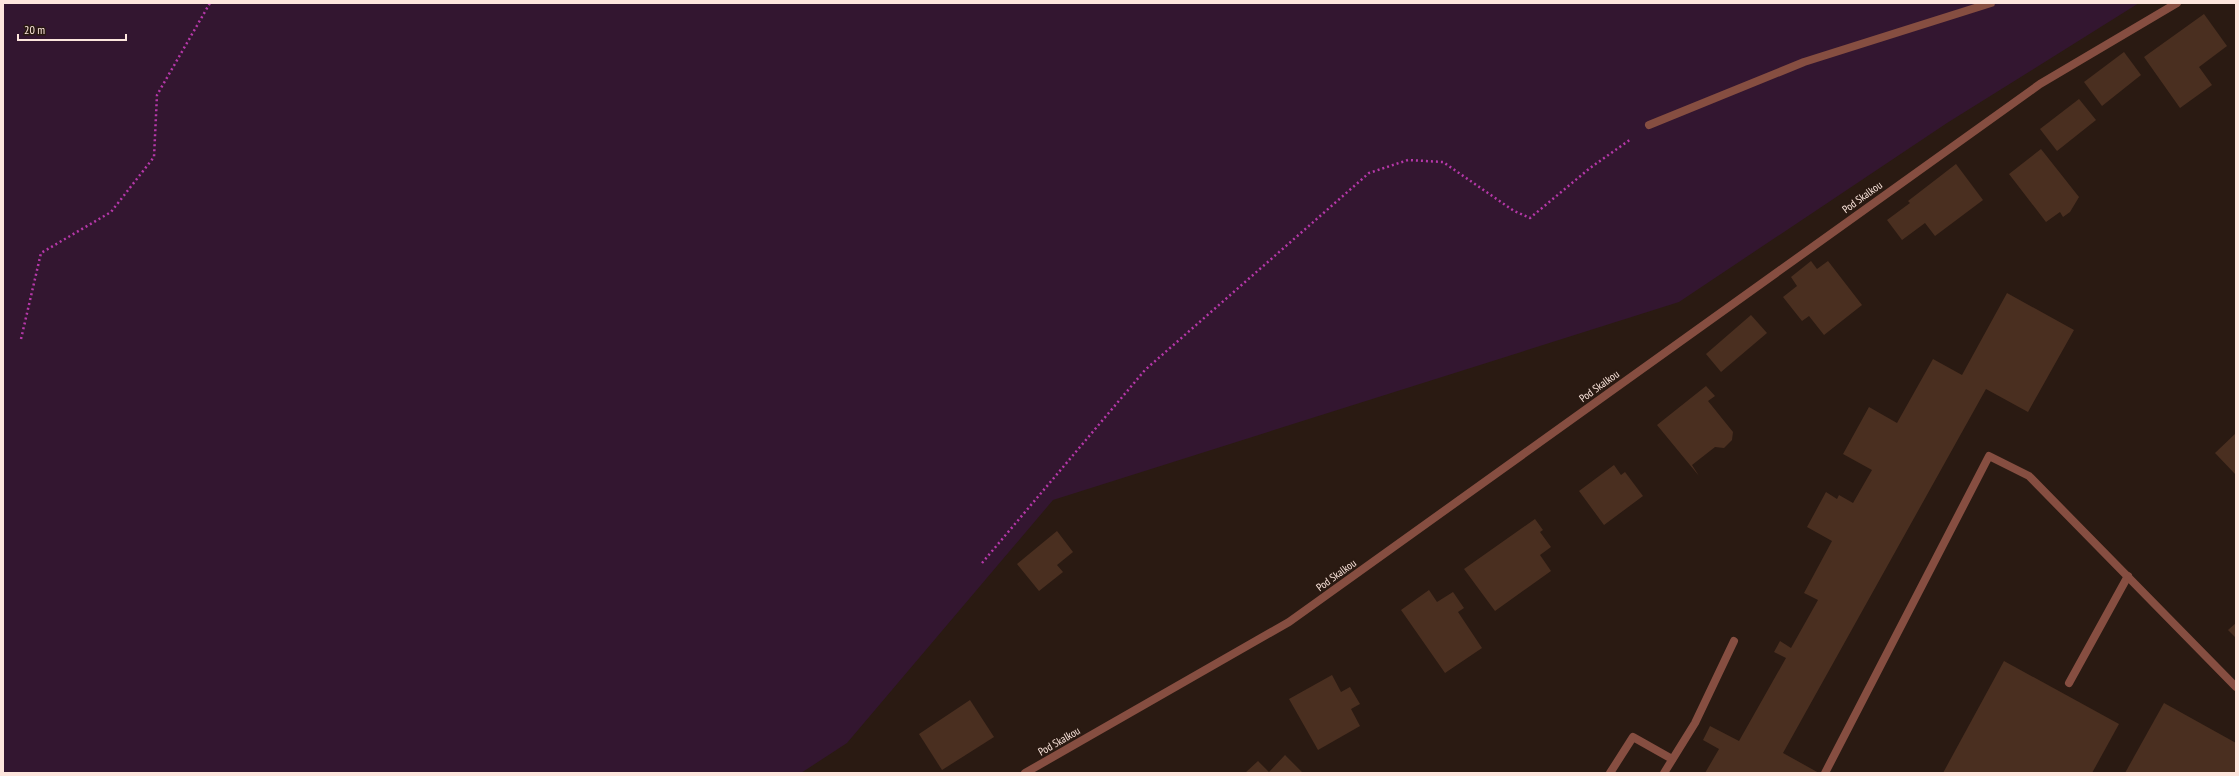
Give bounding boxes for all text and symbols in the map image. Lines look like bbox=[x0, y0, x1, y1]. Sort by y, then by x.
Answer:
scale bar bbox=[18, 16, 126, 42]
text: 20 m bbox=[24, 22, 45, 37]
street label: Pod Skalkou bbox=[1839, 178, 1885, 216]
street label: Pod Skalkou bbox=[1576, 367, 1622, 405]
street label: Pod Skalkou bbox=[1313, 556, 1359, 594]
street label: Pod Skalkou bbox=[1036, 723, 1083, 759]

